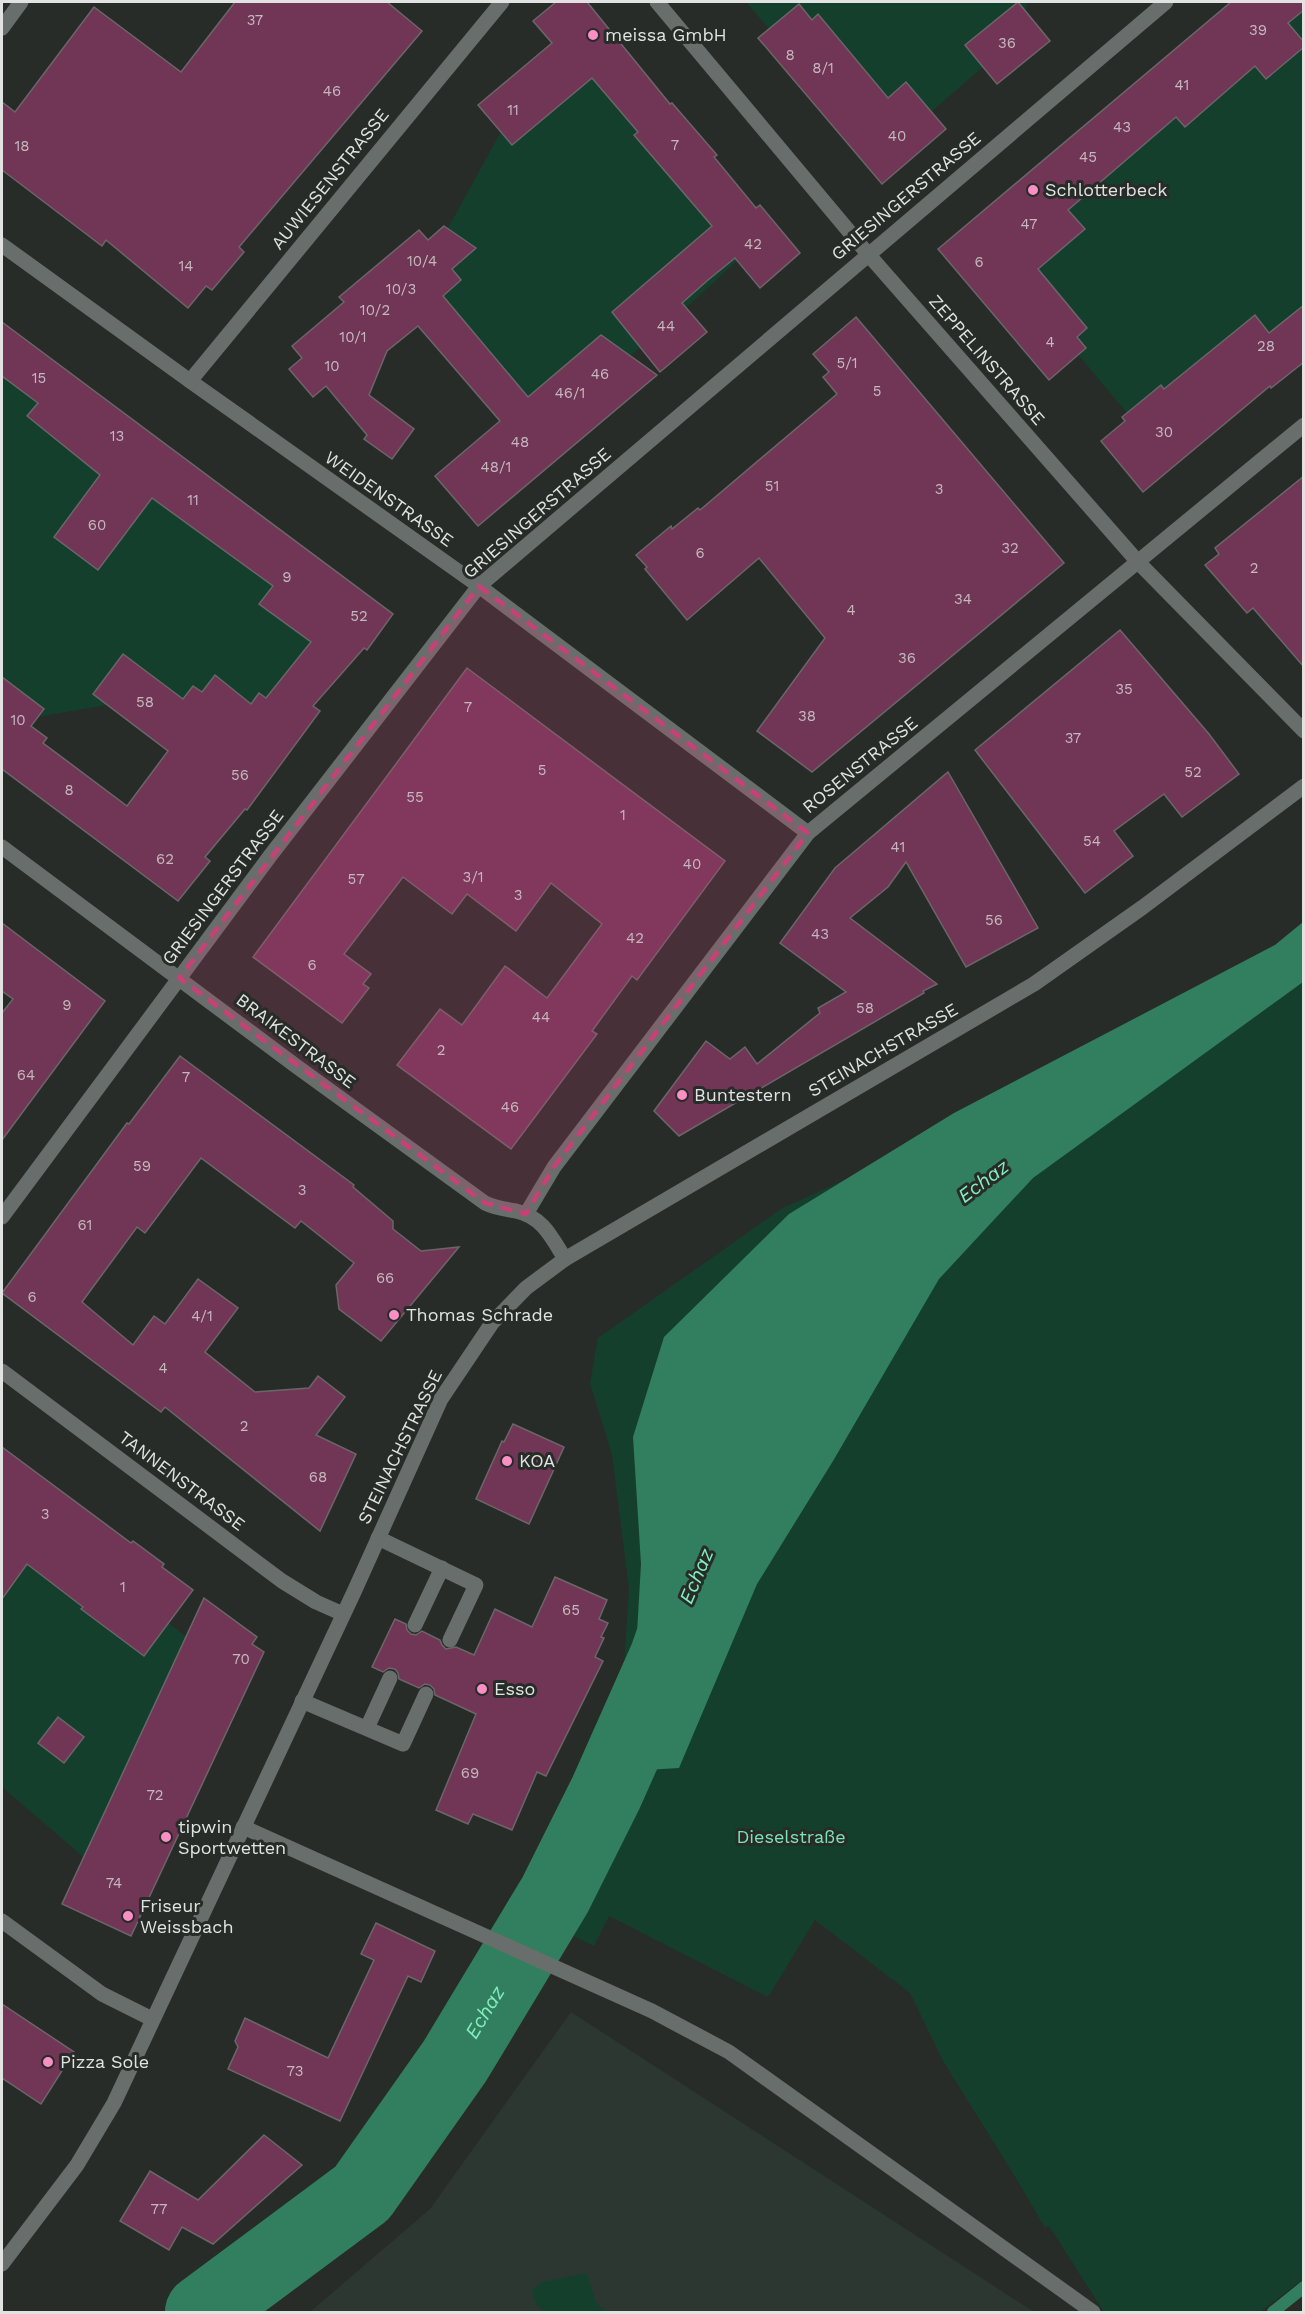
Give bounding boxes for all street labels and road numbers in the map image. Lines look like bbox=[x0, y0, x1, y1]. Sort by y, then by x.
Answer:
street label: AUWIESENSTRASSE bbox=[266, 104, 393, 253]
street label: GRIESINGERSTRASSE bbox=[827, 127, 985, 264]
street label: ZEPPELINSTRASSE bbox=[925, 290, 1050, 429]
street label: GRIESINGERSTRASSE bbox=[459, 443, 615, 582]
street label: WEIDENSTRASSE bbox=[321, 446, 458, 551]
street label: ROSENSTRASSE bbox=[798, 712, 921, 817]
street label: GRIESINGERSTRASSE bbox=[157, 805, 288, 968]
street label: BRAIKESTRASSE bbox=[232, 989, 360, 1092]
street label: STEINACHSTRASSE bbox=[804, 998, 961, 1101]
street label: STEINACHSTRASSE bbox=[353, 1366, 446, 1527]
street label: TANNENSTRASSE bbox=[115, 1426, 249, 1535]

